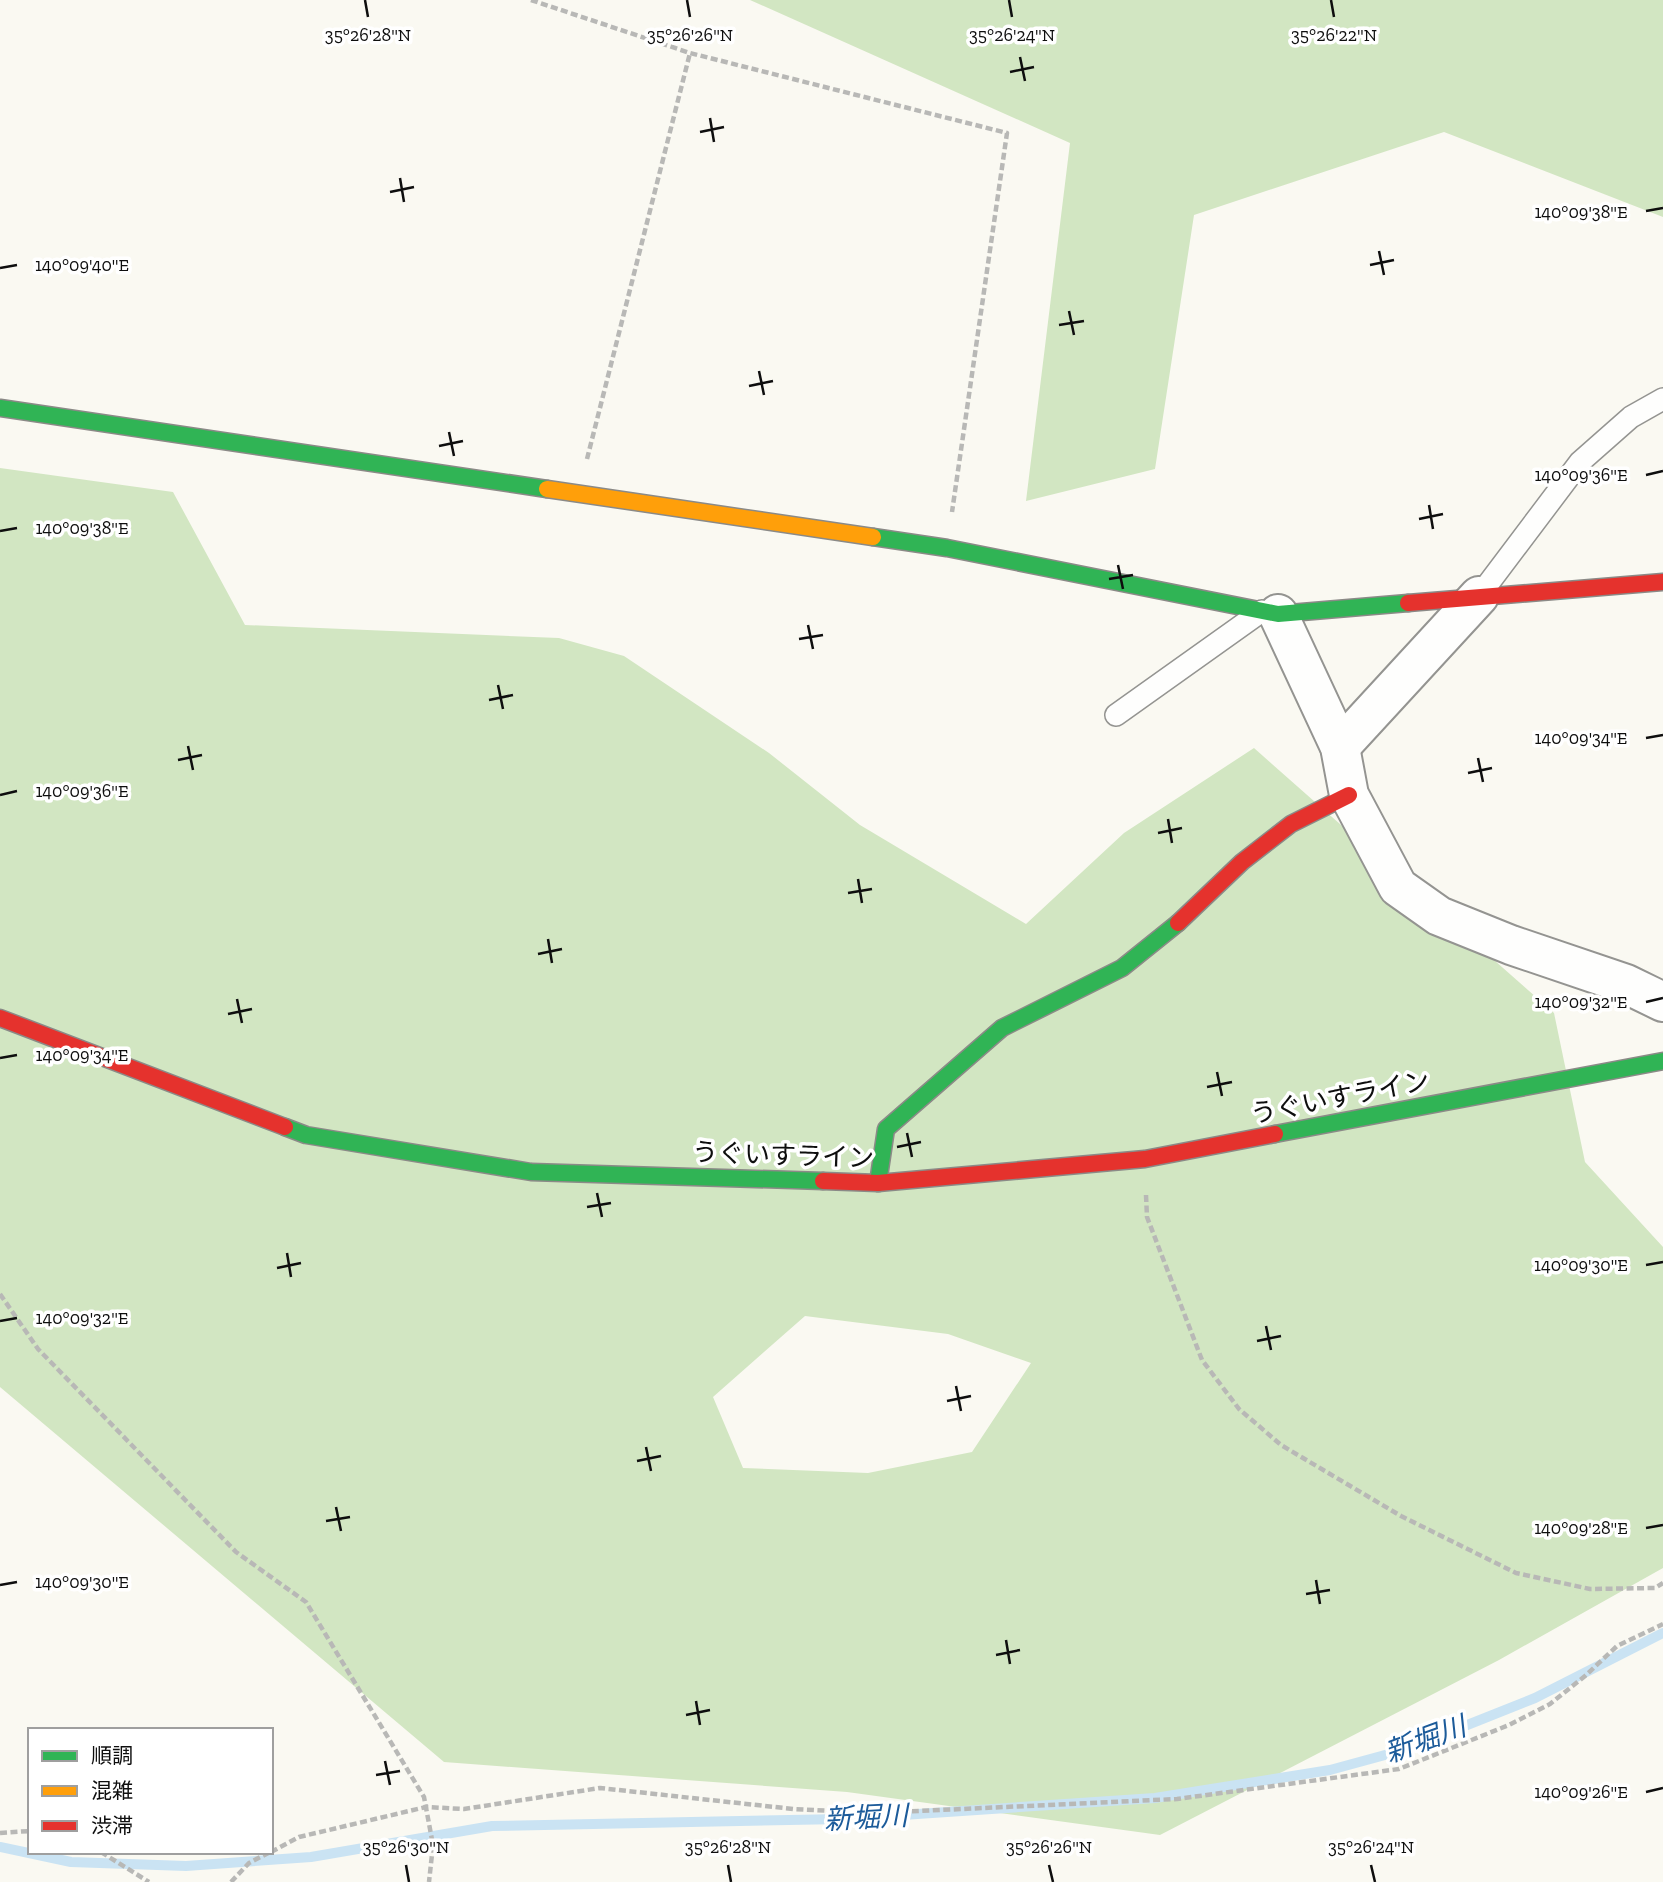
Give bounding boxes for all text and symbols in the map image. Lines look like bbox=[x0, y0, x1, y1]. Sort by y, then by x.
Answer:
text: 35°26'28"N bbox=[325, 24, 411, 46]
text: 35°26'26"N bbox=[647, 24, 733, 46]
text: 35°26'24"N bbox=[969, 24, 1055, 46]
text: 35°26'22"N bbox=[1291, 24, 1377, 46]
text: 140°09'38"E bbox=[1534, 201, 1628, 223]
text: 140°09'40"E bbox=[35, 254, 129, 276]
text: 140°09'36"E bbox=[1534, 464, 1628, 486]
text: 140°09'38"E bbox=[35, 517, 129, 539]
text: 140°09'34"E bbox=[1535, 727, 1627, 749]
text: 140°09'36"E bbox=[35, 780, 129, 802]
text: 140°09'32"E bbox=[1535, 991, 1627, 1013]
text: 140°09'34"E bbox=[36, 1044, 128, 1066]
street label: うぐいすライン bbox=[1248, 1064, 1432, 1130]
street label: うぐいすライン bbox=[691, 1136, 875, 1174]
text: 140°09'30"E bbox=[1534, 1254, 1628, 1276]
text: 140°09'32"E bbox=[36, 1307, 128, 1329]
text: 140°09'28"E bbox=[1534, 1517, 1628, 1539]
text: 140°09'30"E bbox=[35, 1571, 129, 1593]
water label: 新堀川 bbox=[1380, 1709, 1473, 1769]
legend bbox=[28, 1728, 273, 1854]
text: 順調 bbox=[91, 1743, 133, 1768]
text: 混雑 bbox=[91, 1778, 133, 1803]
text: 140°09'26"E bbox=[1534, 1781, 1628, 1803]
water label: 新堀川 bbox=[823, 1799, 912, 1836]
text: 渋滞 bbox=[91, 1813, 133, 1838]
text: 35°26'30"N bbox=[363, 1836, 449, 1858]
text: 35°26'28"N bbox=[685, 1836, 771, 1858]
text: 35°26'26"N bbox=[1006, 1836, 1092, 1858]
text: 35°26'24"N bbox=[1328, 1836, 1414, 1858]

